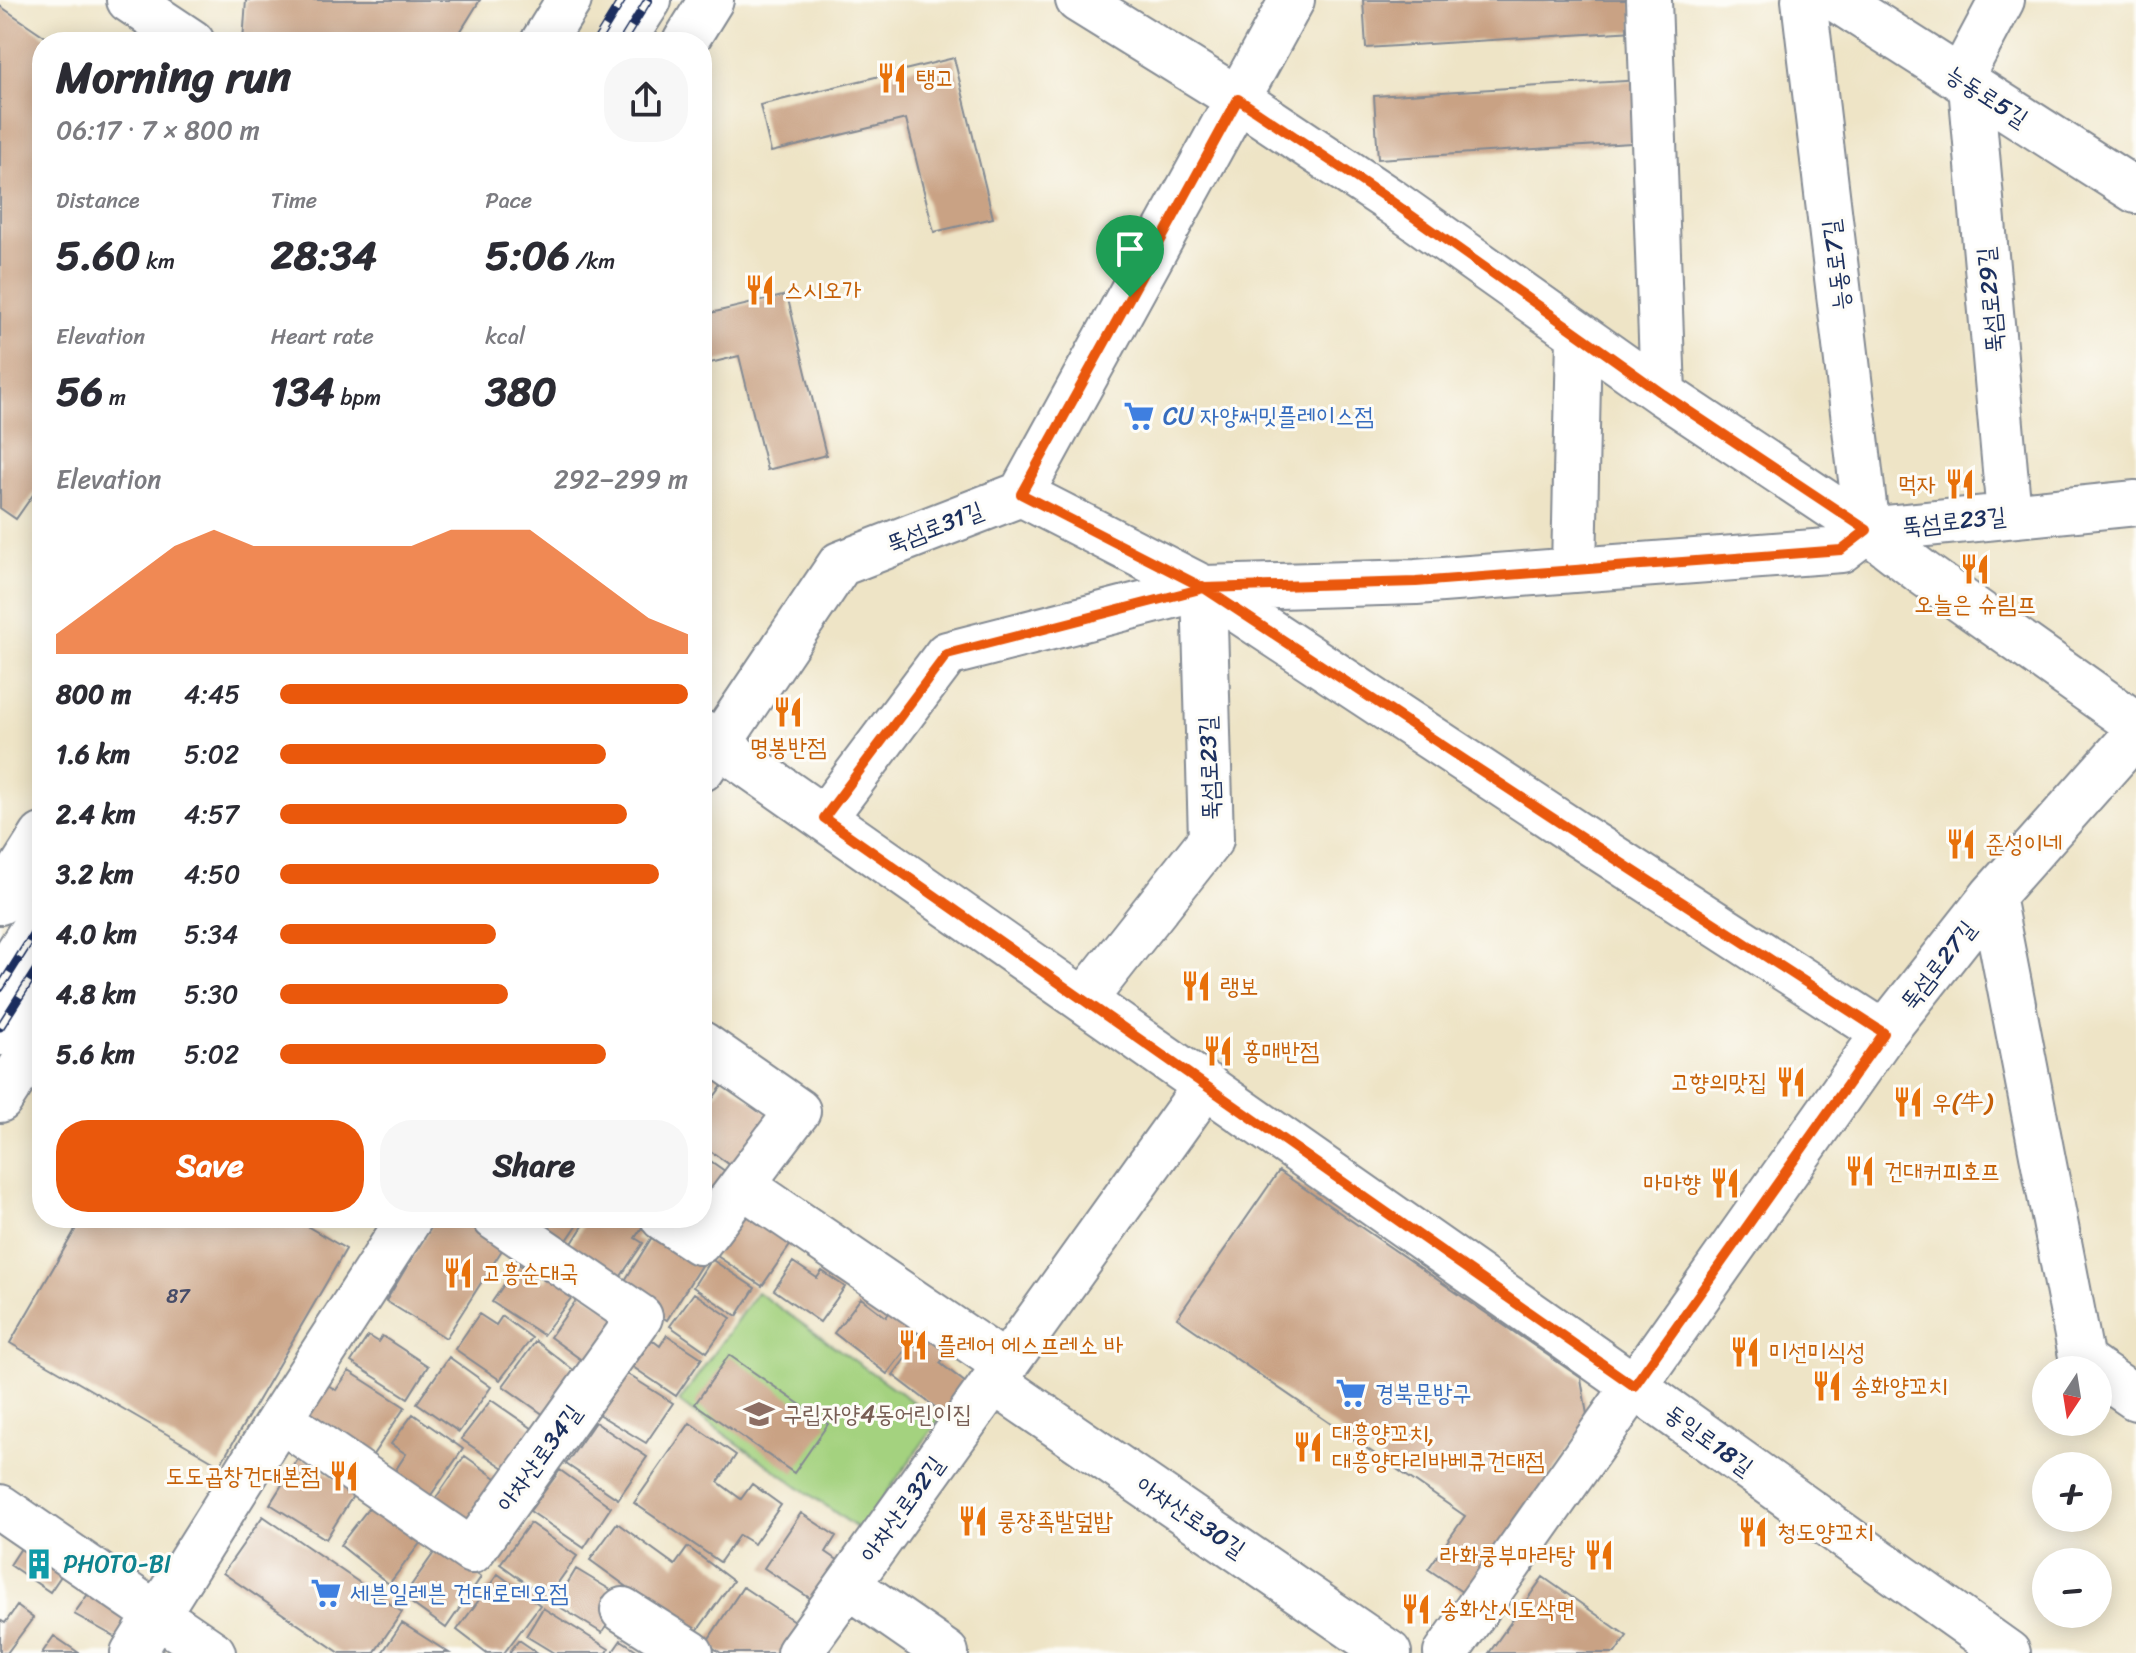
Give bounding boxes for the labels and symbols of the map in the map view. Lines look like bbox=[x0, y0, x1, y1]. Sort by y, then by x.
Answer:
street label: 능동로5길 bbox=[1937, 53, 2037, 139]
place label: 탱고 bbox=[916, 57, 955, 99]
restaurant icon: 탱고 bbox=[875, 61, 909, 95]
pin bbox=[1096, 215, 1164, 297]
street label: 능동로7길 bbox=[1810, 217, 1862, 313]
street label: 뚝섬로29길 bbox=[1964, 245, 2016, 355]
place label: 스시오가 bbox=[784, 269, 861, 311]
restaurant icon: 스시오가 bbox=[743, 273, 777, 307]
place label: CU 자양써밋플레이스점 bbox=[1163, 395, 1374, 437]
supermarket icon: CU 자양써밋플레이스점 bbox=[1122, 399, 1156, 433]
place label: 먹자 bbox=[1897, 463, 1936, 505]
restaurant icon: 먹자 bbox=[1943, 467, 1977, 501]
street label: 뚝섬로31길 bbox=[880, 489, 990, 565]
street label: 뚝섬로23길 bbox=[1900, 495, 2008, 547]
restaurant icon: 오늘은 슈림프 bbox=[1958, 552, 1992, 586]
place label: 오늘은 슈림프 bbox=[1914, 583, 2036, 625]
restaurant icon: 명봉반점 bbox=[771, 695, 805, 729]
street label: 뚝섬로23길 bbox=[1186, 715, 1232, 821]
place label: 명봉반점 bbox=[749, 726, 827, 768]
place label: 준성이네 bbox=[1985, 823, 2062, 865]
restaurant icon: 준성이네 bbox=[1944, 827, 1978, 861]
street label: 뚝섬로27길 bbox=[1889, 911, 1987, 1019]
place label: 랭보 bbox=[1220, 965, 1259, 1007]
restaurant icon: 랭보 bbox=[1179, 969, 1213, 1003]
place label: 홍매반점 bbox=[1242, 1030, 1319, 1072]
restaurant icon: 홍매반점 bbox=[1201, 1034, 1235, 1068]
place label: 고향의맛집 bbox=[1670, 1061, 1767, 1103]
restaurant icon: 고향의맛집 bbox=[1774, 1065, 1808, 1099]
place label: 우(牛) bbox=[1932, 1081, 1994, 1123]
restaurant icon: 우(牛) bbox=[1891, 1085, 1925, 1119]
place label: 건대커피호프 bbox=[1884, 1150, 2000, 1192]
restaurant icon: 건대커피호프 bbox=[1843, 1154, 1877, 1188]
place label: 마마향 bbox=[1643, 1162, 1701, 1204]
restaurant icon: 마마향 bbox=[1708, 1166, 1742, 1200]
place label: 고흥순대국 bbox=[482, 1252, 579, 1294]
restaurant icon: 고흥순대국 bbox=[441, 1256, 475, 1290]
house number: 87 bbox=[166, 1279, 191, 1314]
place label: 플레어 에스프레소 바 bbox=[937, 1324, 1123, 1366]
restaurant icon: 플레어 에스프레소 바 bbox=[896, 1328, 930, 1362]
place label: 미선미식성 bbox=[1769, 1331, 1866, 1373]
restaurant icon: 미선미식성 bbox=[1728, 1335, 1762, 1369]
north arrow bbox=[2032, 1356, 2112, 1436]
place label: 송화양꼬치 bbox=[1851, 1365, 1948, 1407]
restaurant icon: 송화양꼬치 bbox=[1810, 1369, 1844, 1403]
place label: 경북문방구 bbox=[1375, 1372, 1472, 1414]
supermarket icon: 경북문방구 bbox=[1334, 1376, 1368, 1410]
place label: 구립자양4동어린이집 bbox=[783, 1393, 972, 1435]
street label: 동일로18길 bbox=[1655, 1393, 1763, 1487]
street label: 아차산로34길 bbox=[485, 1395, 593, 1521]
school or university icon: 구립자양4동어린이집 bbox=[742, 1397, 776, 1431]
place label: 대흥양꼬치, 대흥양다리바베큐건대점 bbox=[1332, 1412, 1544, 1482]
restaurant icon: 대흥양꼬치, 대흥양다리바베큐건대점 bbox=[1291, 1430, 1325, 1464]
street label: 아차산로32길 bbox=[849, 1447, 955, 1571]
place label: 도도곱창건대본점 bbox=[166, 1455, 320, 1497]
restaurant icon: 도도곱창건대본점 bbox=[327, 1459, 361, 1493]
street label: 아차산로30길 bbox=[1127, 1465, 1255, 1569]
place label: 룽쟝족발덮밥 bbox=[997, 1500, 1114, 1542]
restaurant icon: 룽쟝족발덮밥 bbox=[956, 1504, 990, 1538]
place label: 청도양꼬치 bbox=[1777, 1511, 1874, 1553]
restaurant icon: 청도양꼬치 bbox=[1736, 1515, 1770, 1549]
place label: 라화쿵부마라탕 bbox=[1440, 1534, 1576, 1576]
restaurant icon: 라화쿵부마라탕 bbox=[1582, 1538, 1616, 1572]
place label: PHOTO-BI bbox=[63, 1543, 171, 1585]
building icon: PHOTO-BI bbox=[22, 1547, 56, 1581]
place label: 세븐일레븐 건대로데오점 bbox=[350, 1572, 569, 1614]
supermarket icon: 세븐일레븐 건대로데오점 bbox=[309, 1576, 343, 1610]
place label: 송화산시도삭면 bbox=[1440, 1588, 1575, 1630]
restaurant icon: 송화산시도삭면 bbox=[1399, 1592, 1433, 1626]

